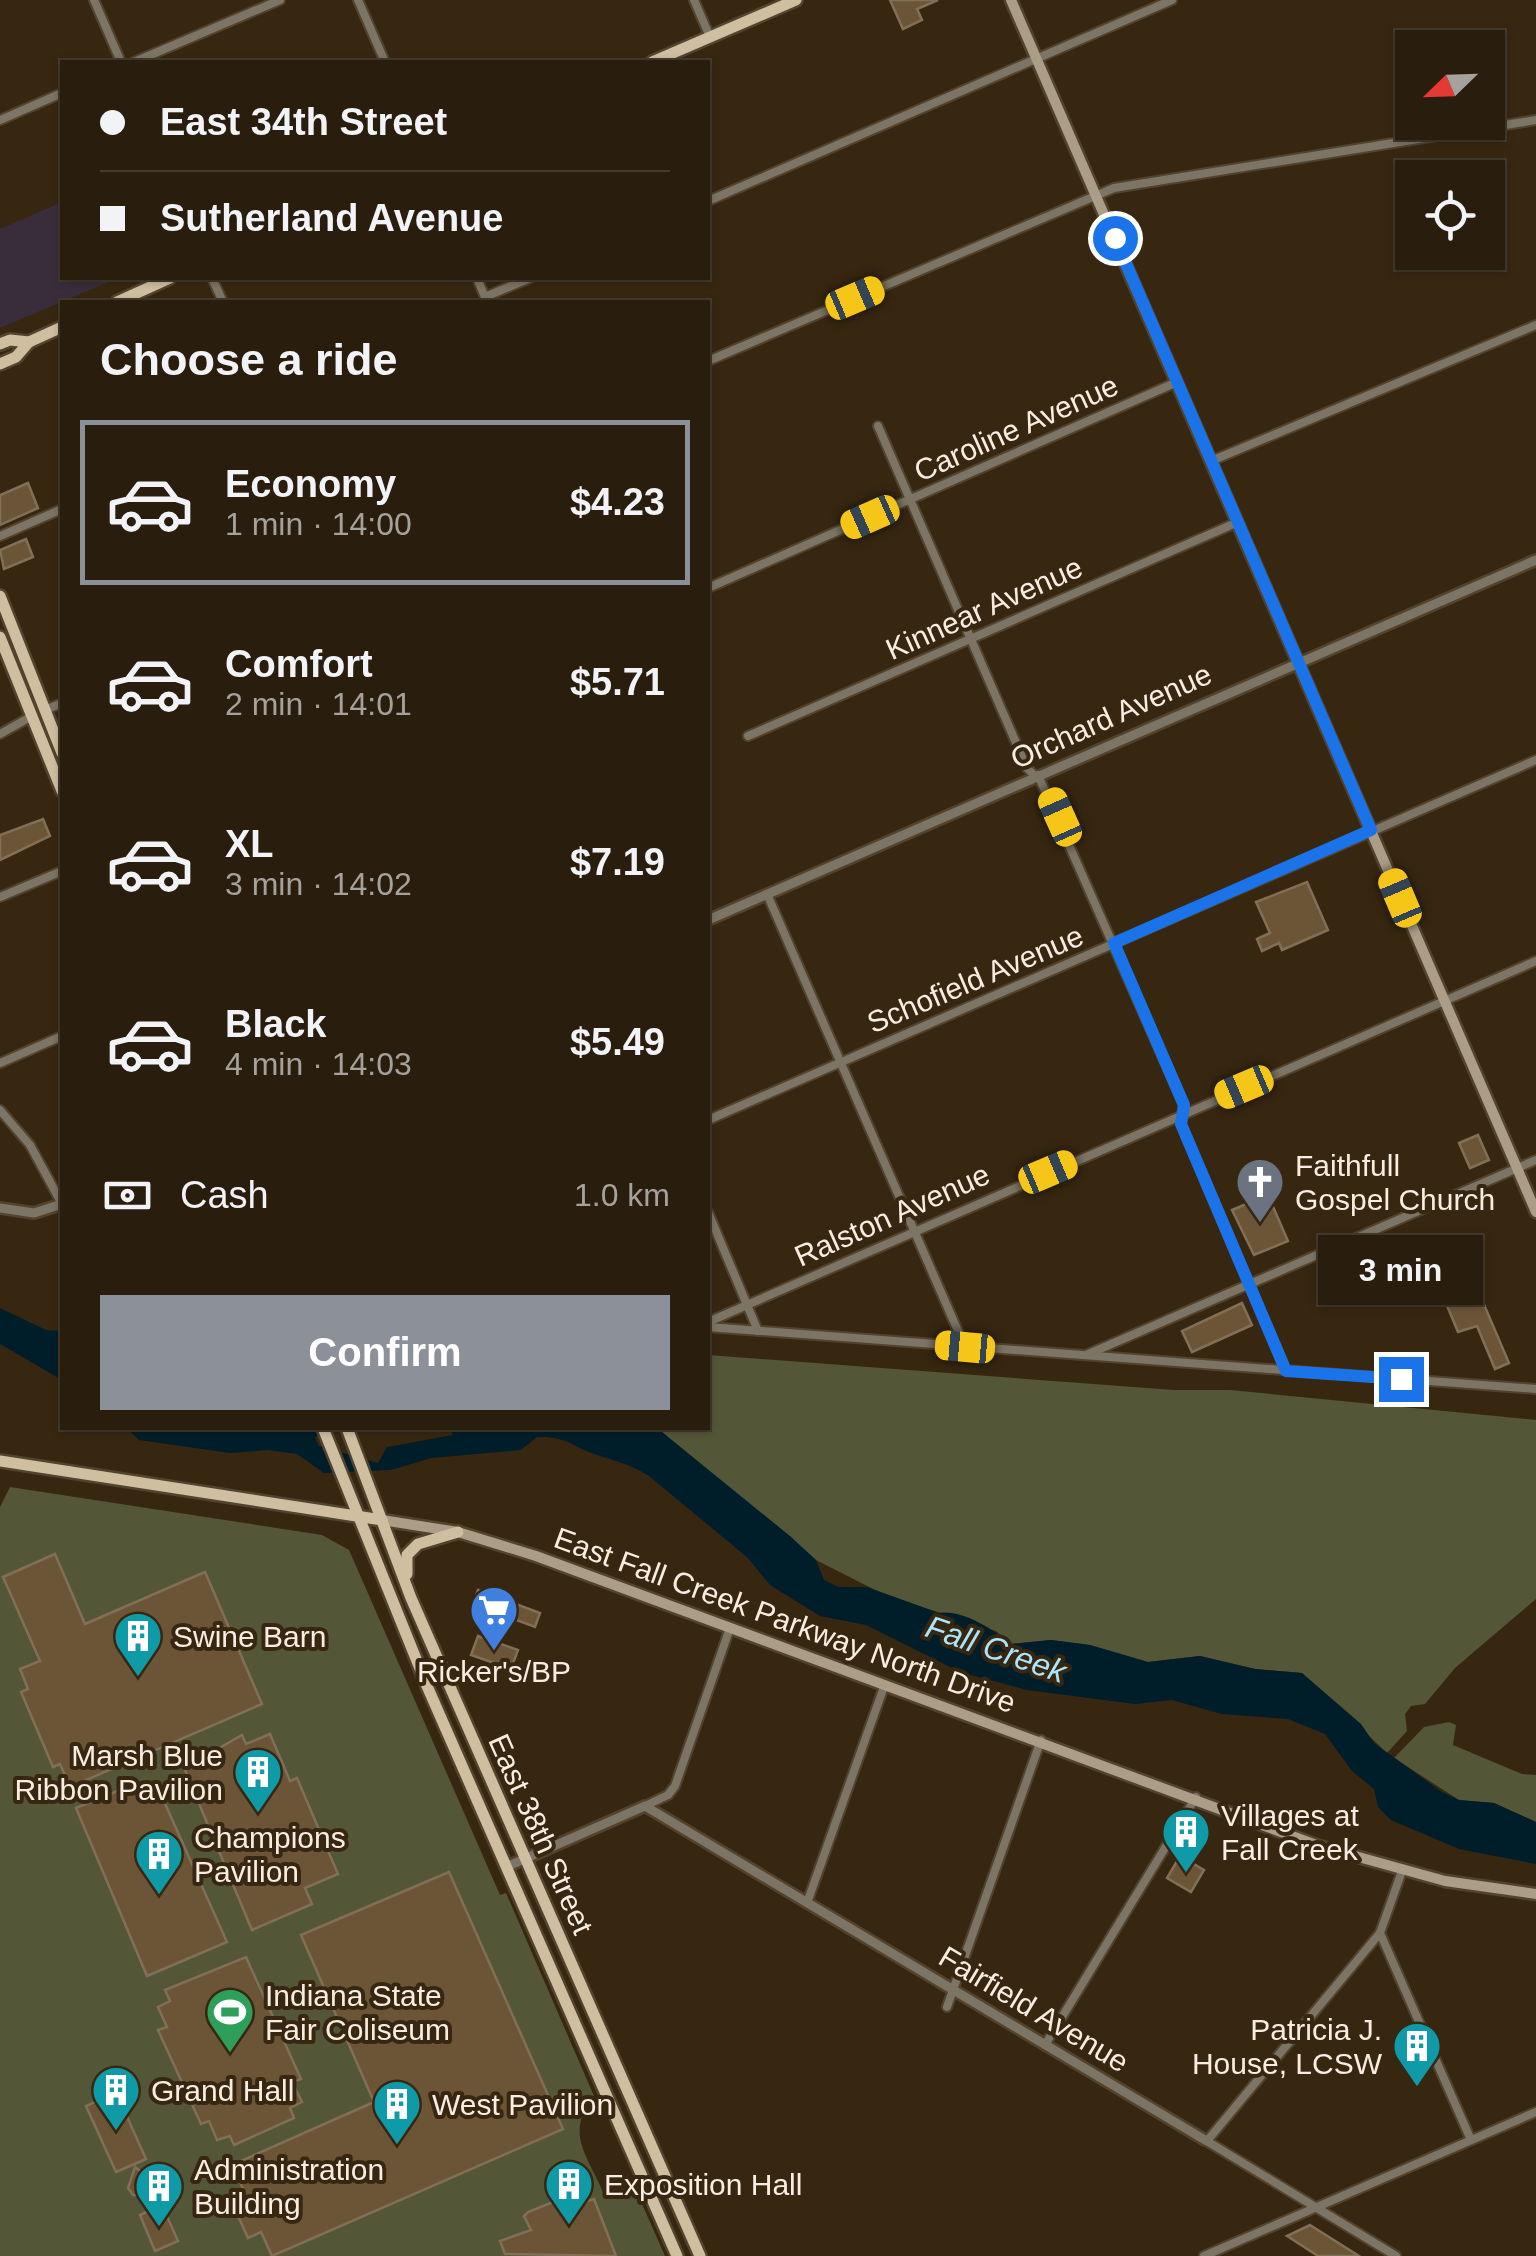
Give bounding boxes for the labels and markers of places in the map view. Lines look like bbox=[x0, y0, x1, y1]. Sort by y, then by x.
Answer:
place label: Faithfull Gospel Church bbox=[1295, 1149, 1495, 1216]
church icon: Faithfull Gospel Church bbox=[1234, 1156, 1286, 1224]
supermarket icon: Ricker's/BP bbox=[468, 1584, 520, 1652]
building icon: Swine Barn bbox=[112, 1610, 164, 1678]
place label: Swine Barn bbox=[173, 1620, 326, 1653]
place label: Ricker's/BP bbox=[417, 1655, 571, 1688]
place label: Marsh Blue Ribbon Pavilion bbox=[15, 1739, 223, 1806]
building icon: Marsh Blue Ribbon Pavilion bbox=[232, 1746, 284, 1814]
place label: Villages at Fall Creek bbox=[1221, 1799, 1360, 1866]
building icon: Villages at Fall Creek bbox=[1160, 1806, 1212, 1874]
place label: Champions Pavilion bbox=[194, 1821, 346, 1888]
building icon: Champions Pavilion bbox=[133, 1828, 185, 1896]
place label: Indiana State Fair Coliseum bbox=[265, 1979, 450, 2046]
sports icon: Indiana State Fair Coliseum bbox=[204, 1986, 256, 2054]
place label: Patricia J. House, LCSW bbox=[1192, 2013, 1383, 2080]
building icon: Patricia J. House, LCSW bbox=[1391, 2020, 1443, 2088]
building icon: Grand Hall bbox=[90, 2064, 142, 2132]
place label: Grand Hall bbox=[151, 2074, 294, 2107]
building icon: West Pavilion bbox=[371, 2078, 423, 2146]
place label: West Pavilion bbox=[432, 2088, 613, 2121]
place label: Administration Building bbox=[194, 2153, 384, 2220]
building icon: Exposition Hall bbox=[543, 2158, 595, 2226]
building icon: Administration Building bbox=[133, 2160, 185, 2228]
place label: Exposition Hall bbox=[604, 2168, 802, 2201]

